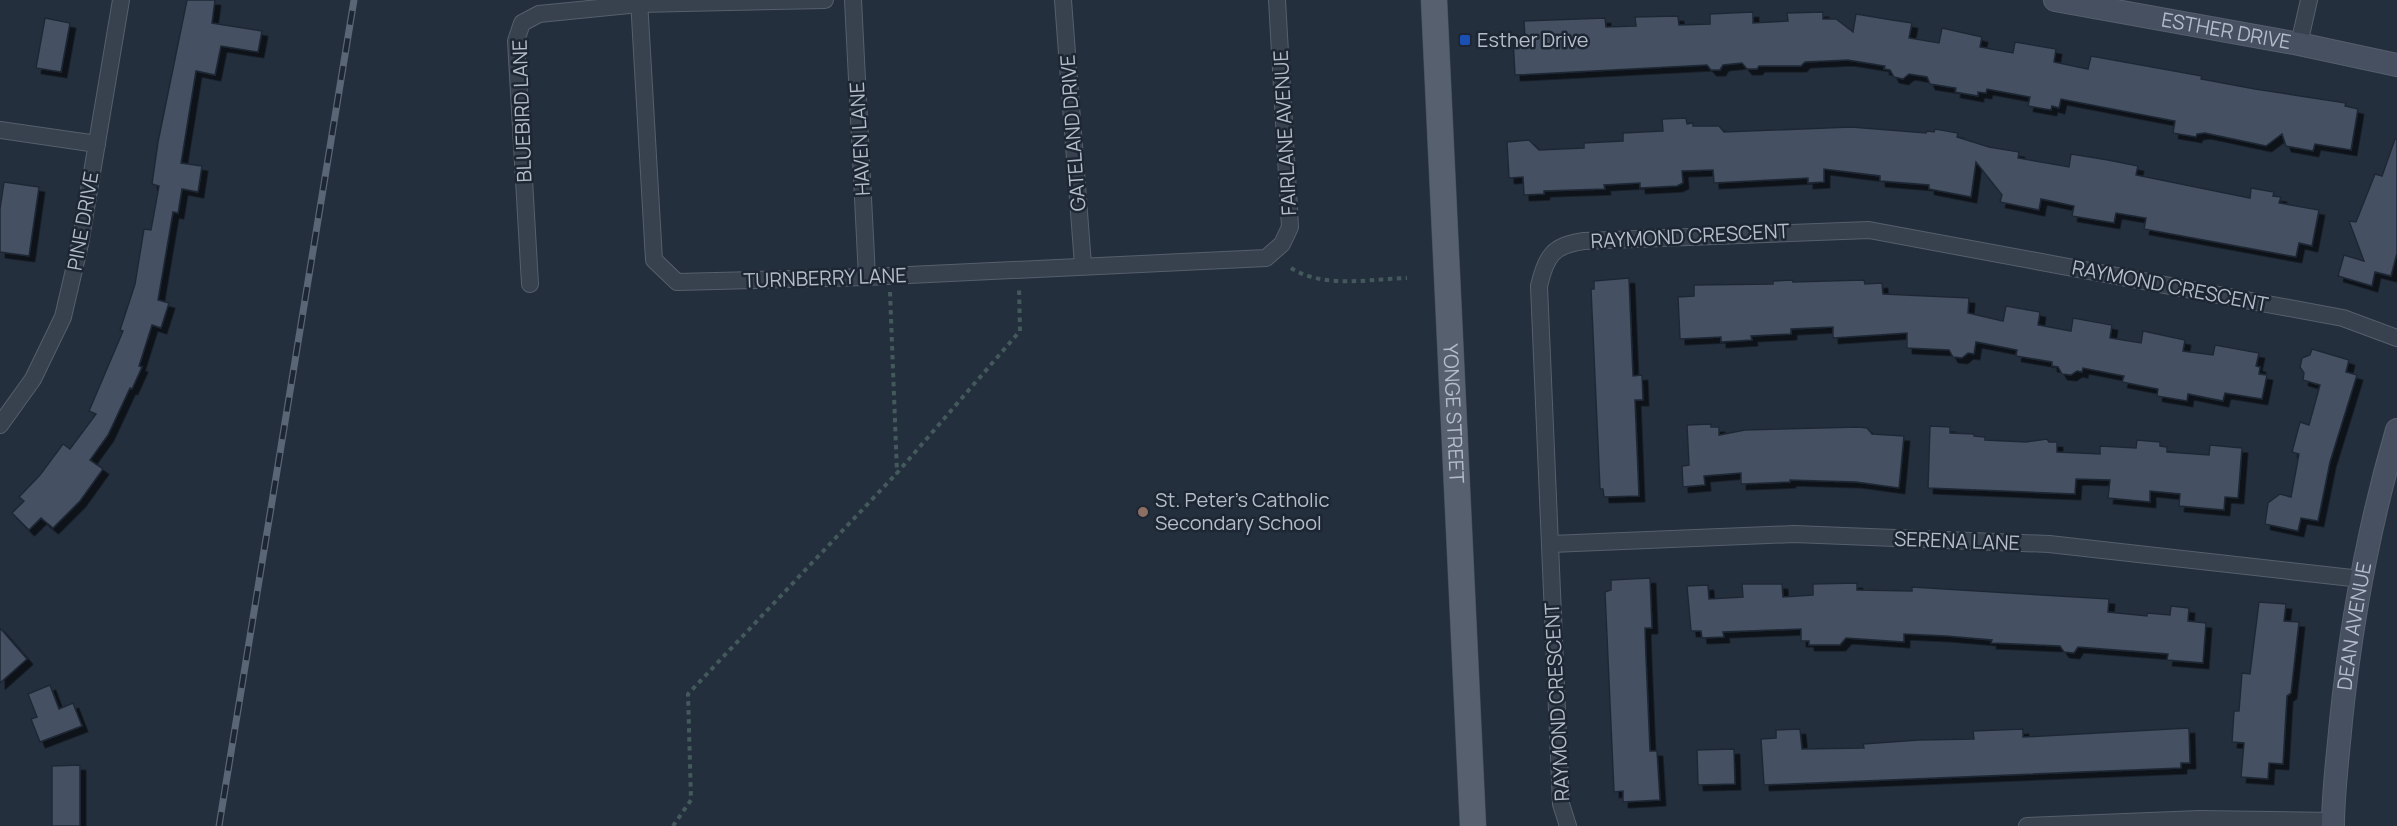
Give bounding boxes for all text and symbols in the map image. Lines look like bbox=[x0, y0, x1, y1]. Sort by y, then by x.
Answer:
street label: ESTHER DRIVE bbox=[2159, 5, 2293, 55]
place label: Esther Drive bbox=[1477, 26, 1588, 53]
marker: Esther Drive bbox=[1458, 33, 1472, 47]
street label: BLUEBIRD LANE bbox=[506, 39, 537, 183]
street label: FAIRLANE AVENUE bbox=[1267, 50, 1302, 216]
street label: GATELAND DRIVE bbox=[1054, 54, 1091, 212]
street label: HAVEN LANE bbox=[843, 81, 876, 197]
street label: PINE DRIVE bbox=[61, 169, 104, 273]
street label: RAYMOND CRESCENT bbox=[1590, 217, 1790, 254]
street label: RAYMOND CRESCENT bbox=[2070, 253, 2270, 318]
street label: TURNBERRY LANE bbox=[743, 261, 907, 294]
street label: YONGE STREET bbox=[1437, 343, 1471, 484]
place label: St. Peter's Catholic Secondary School bbox=[1155, 486, 1330, 536]
marker: St. Peter's Catholic Secondary School bbox=[1136, 505, 1150, 519]
street label: SERENA LANE bbox=[1894, 525, 2020, 556]
street label: DEAN AVENUE bbox=[2331, 560, 2377, 692]
street label: RAYMOND CRESCENT bbox=[1538, 602, 1575, 802]

